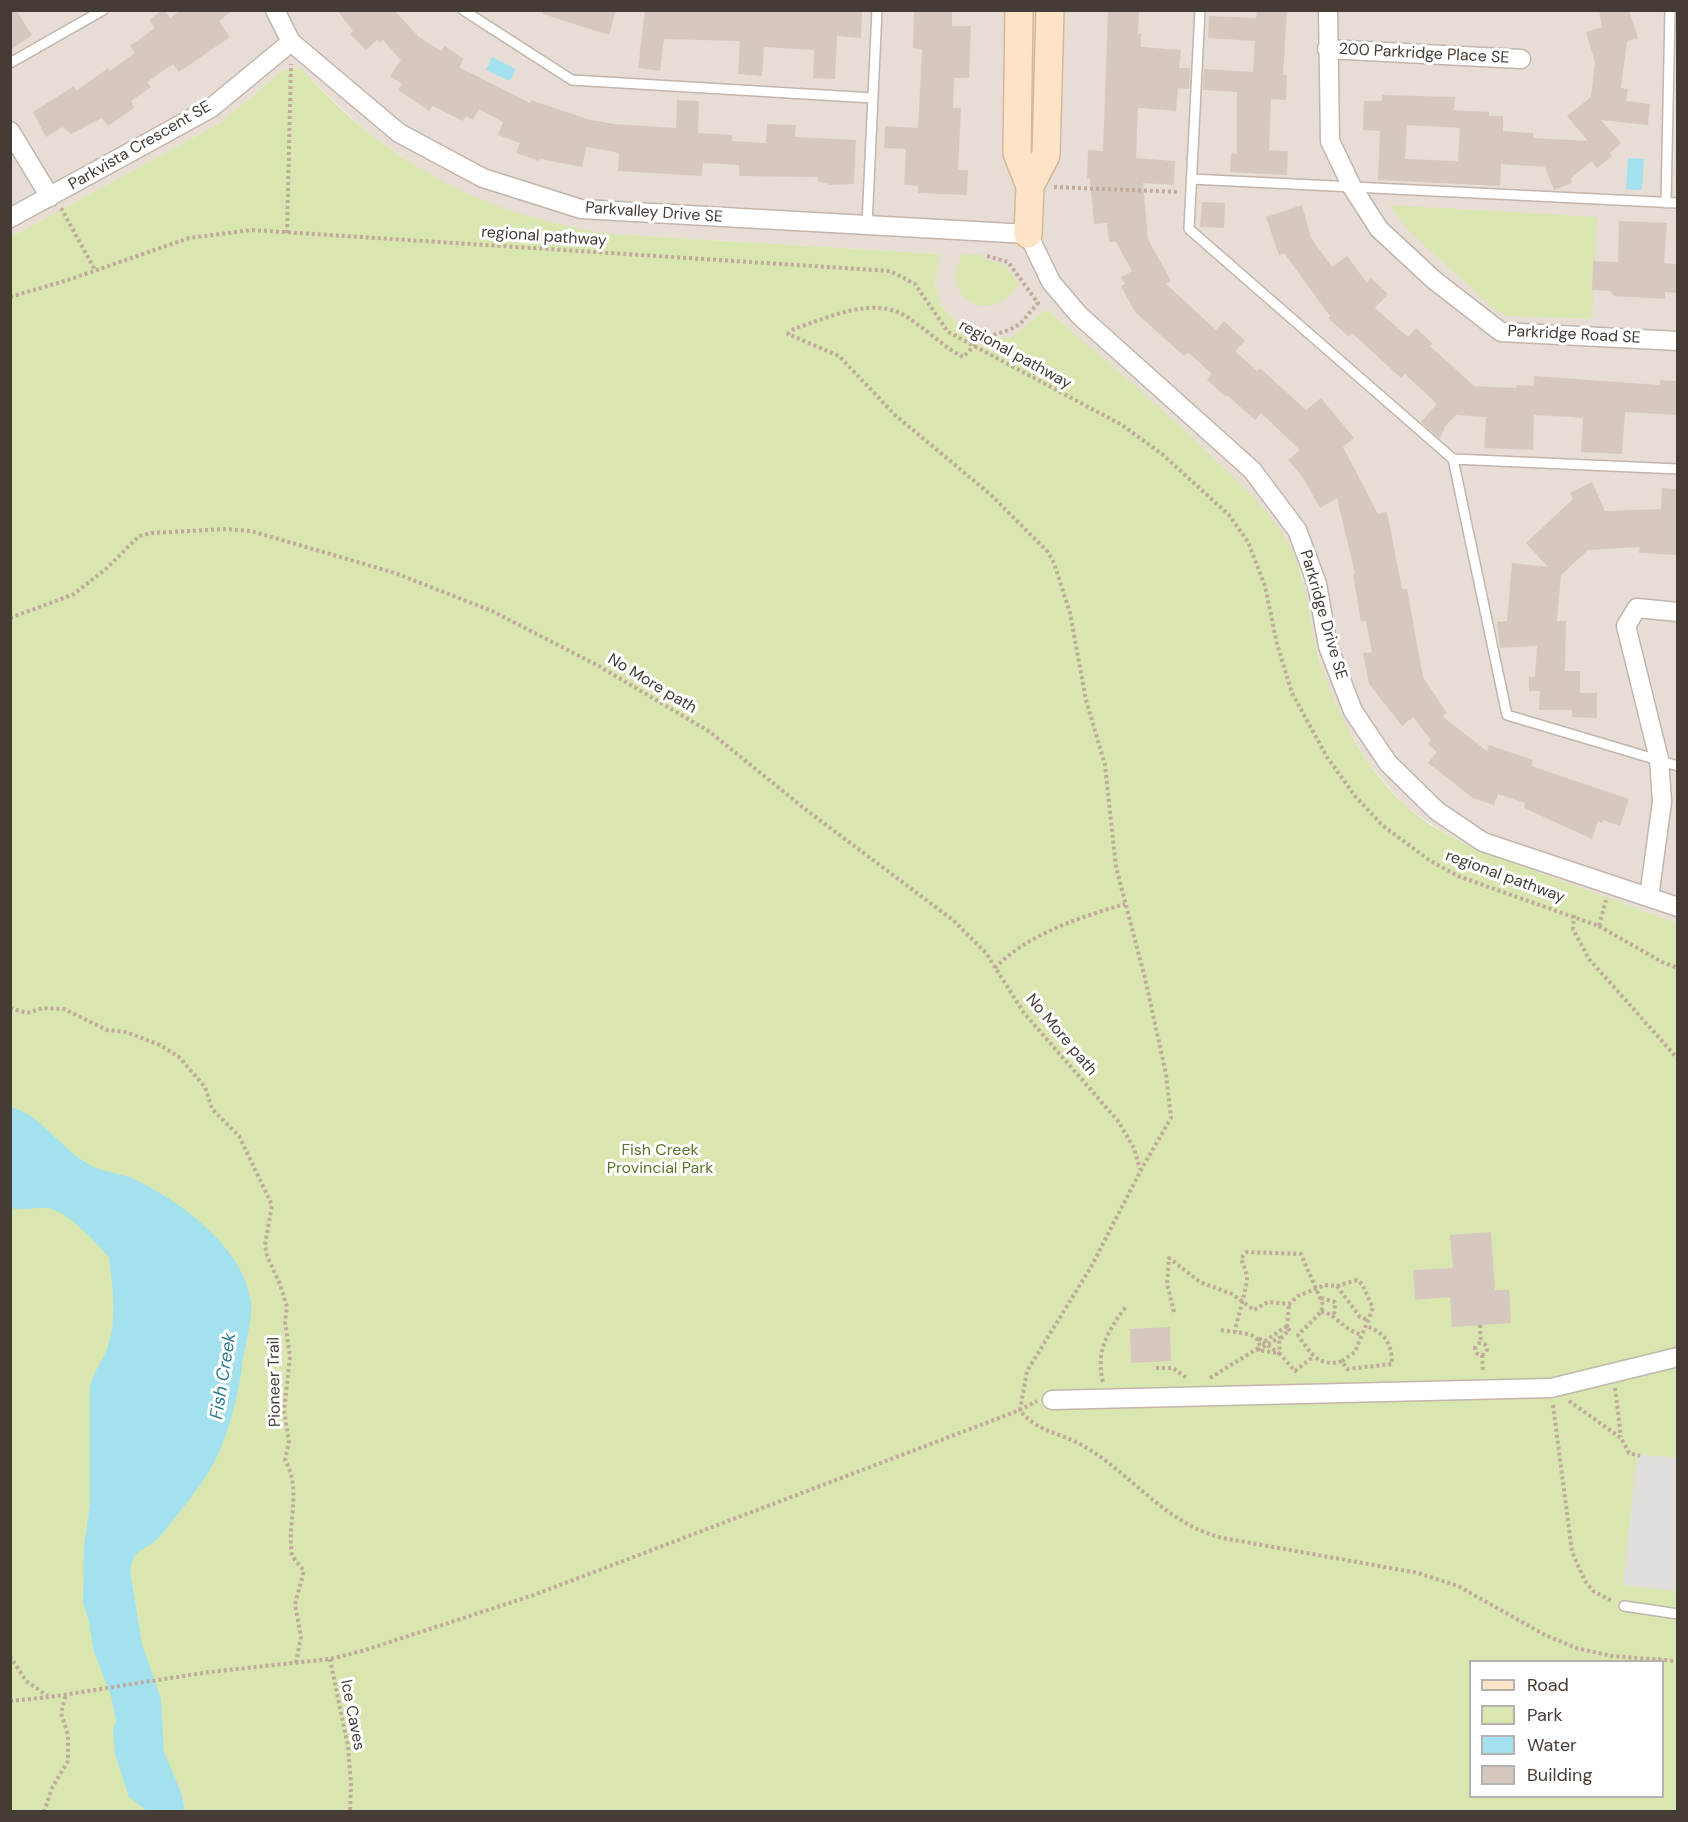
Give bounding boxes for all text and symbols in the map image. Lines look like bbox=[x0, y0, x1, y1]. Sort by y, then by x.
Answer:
street label: 200 Parkridge Place SE bbox=[1338, 40, 1510, 68]
street label: Parkvista Crescent SE bbox=[65, 97, 215, 195]
street label: Parkvalley Drive SE bbox=[585, 199, 723, 227]
street label: regional pathway bbox=[481, 223, 607, 251]
street label: regional pathway bbox=[955, 316, 1075, 394]
street label: Parkridge Road SE bbox=[1507, 322, 1641, 348]
street label: Parkridge Drive SE bbox=[1295, 548, 1351, 682]
street label: No More path bbox=[604, 650, 700, 718]
street label: regional pathway bbox=[1443, 846, 1567, 908]
street label: No More path bbox=[1021, 990, 1101, 1080]
park label: Fish Creek Provincial Park bbox=[607, 1141, 713, 1179]
water label: Fish Creek bbox=[206, 1331, 242, 1421]
street label: Pioneer Trail bbox=[265, 1337, 285, 1427]
legend bbox=[1469, 1660, 1664, 1798]
text: Road bbox=[1527, 1673, 1569, 1697]
street label: Ice Caves bbox=[336, 1678, 368, 1752]
text: Park bbox=[1527, 1703, 1563, 1727]
text: Water bbox=[1527, 1733, 1577, 1757]
text: Building bbox=[1527, 1763, 1592, 1787]

